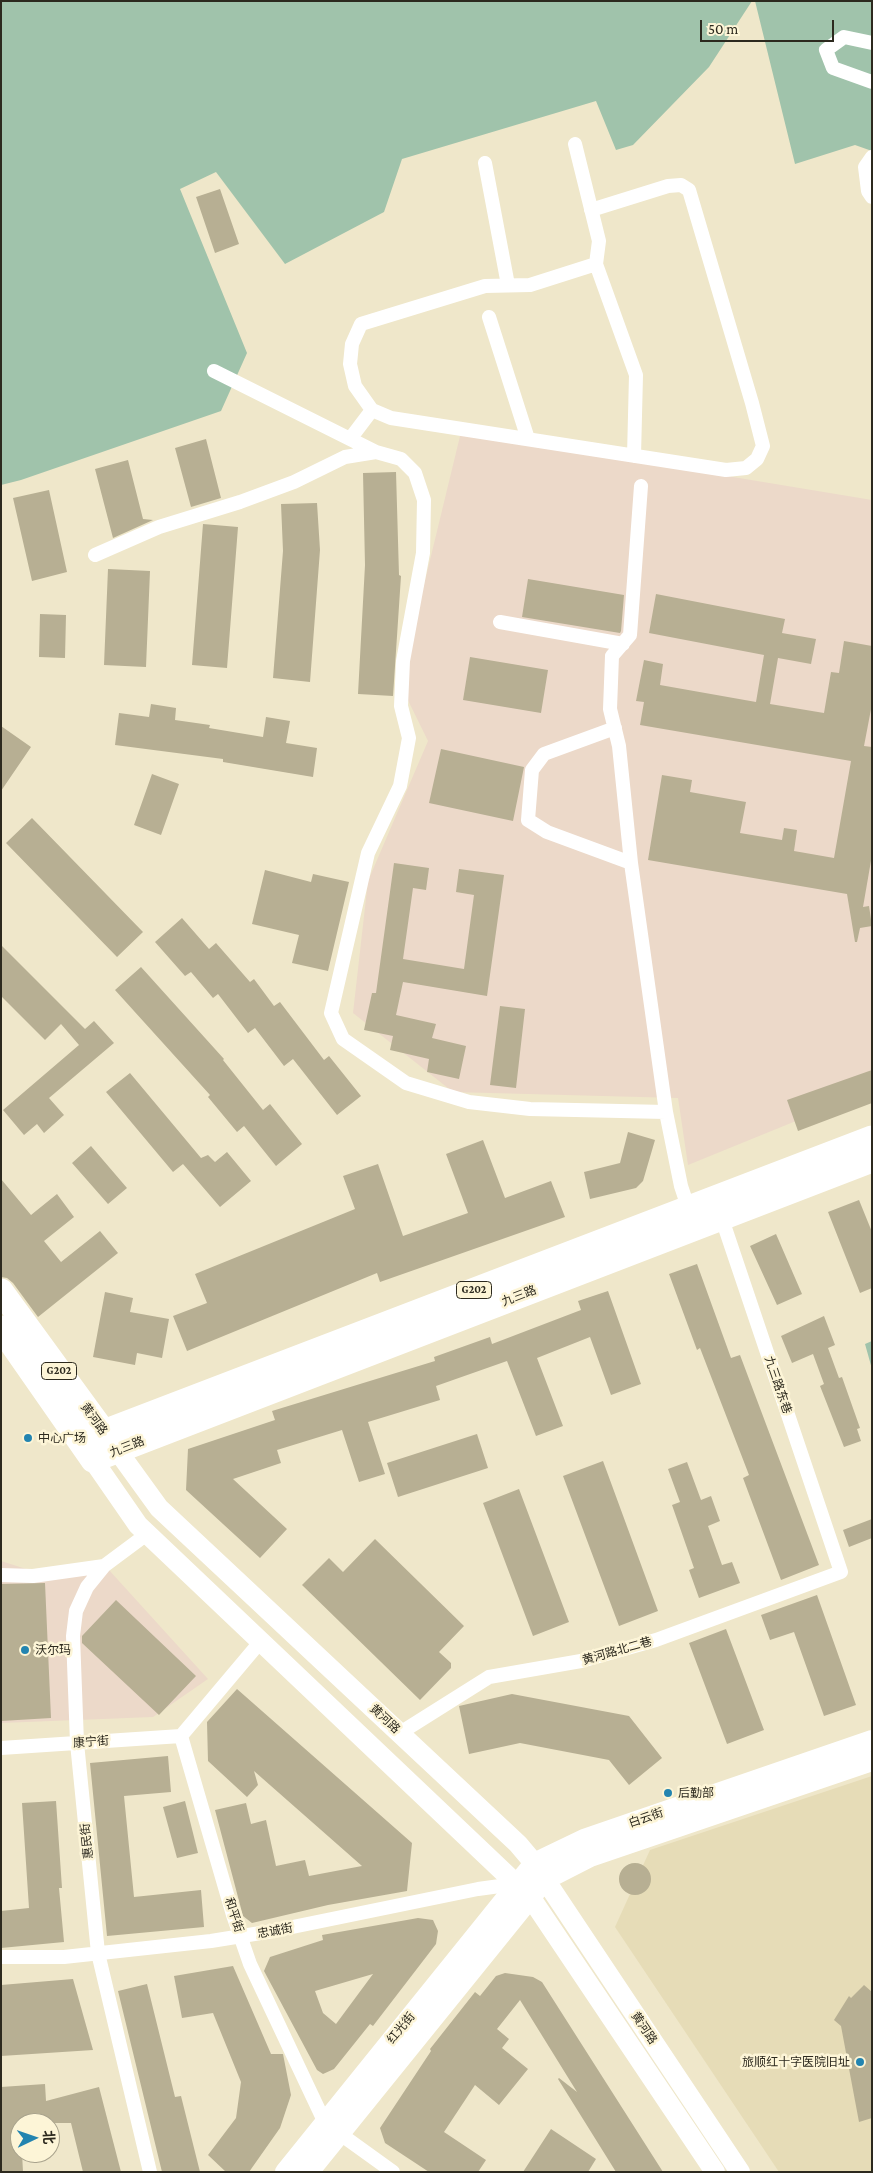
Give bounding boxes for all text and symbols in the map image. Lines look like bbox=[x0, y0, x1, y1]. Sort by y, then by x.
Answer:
scale bar bbox=[703, 10, 837, 42]
text: 50 m bbox=[708, 21, 738, 37]
road number: G202 bbox=[456, 1282, 492, 1298]
street label: 九三路 bbox=[500, 1283, 538, 1309]
street label: 九三路东巷 bbox=[761, 1354, 795, 1416]
road number: G202 bbox=[42, 1362, 76, 1380]
street label: 黄河路 bbox=[78, 1400, 110, 1438]
place label: 中心广场 bbox=[38, 1431, 86, 1445]
marker: 中心广场 bbox=[22, 1432, 34, 1444]
street label: 九三路 bbox=[108, 1434, 146, 1460]
street label: 黄河路北二巷 bbox=[580, 1634, 654, 1668]
place label: 沃尔玛 bbox=[35, 1643, 71, 1657]
marker: 沃尔玛 bbox=[19, 1644, 31, 1656]
street label: 黄河路 bbox=[367, 1701, 403, 1737]
street label: 康宁街 bbox=[73, 1734, 109, 1750]
place label: 后勤部 bbox=[678, 1786, 714, 1800]
marker: 后勤部 bbox=[662, 1787, 674, 1799]
street label: 白云街 bbox=[627, 1805, 665, 1831]
street label: 惠民街 bbox=[78, 1822, 96, 1860]
street label: 和平街 bbox=[222, 1896, 246, 1934]
street label: 忠诚街 bbox=[256, 1921, 294, 1941]
street label: 红光街 bbox=[384, 2009, 418, 2047]
street label: 黄河路 bbox=[628, 2009, 660, 2047]
place label: 旅顺红十字医院旧址 bbox=[742, 2055, 850, 2069]
marker: 旅顺红十字医院旧址 bbox=[854, 2056, 866, 2068]
north arrow bbox=[10, 2113, 60, 2163]
text: 北 bbox=[41, 2130, 57, 2145]

